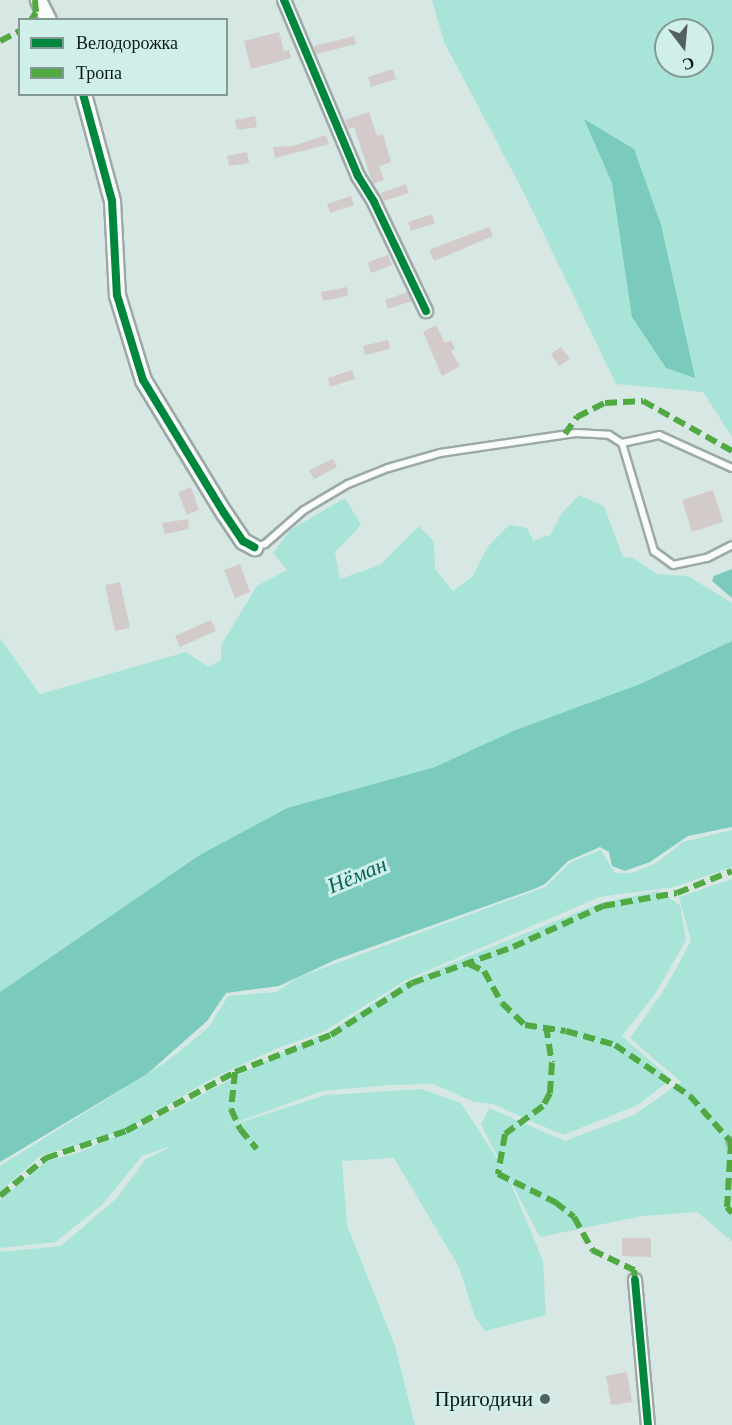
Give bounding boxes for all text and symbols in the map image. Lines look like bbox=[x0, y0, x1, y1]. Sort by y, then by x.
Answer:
legend bbox=[18, 18, 228, 96]
north arrow bbox=[654, 18, 714, 78]
text: Велодорожка bbox=[76, 33, 178, 53]
text: С bbox=[681, 54, 696, 74]
text: Тропа bbox=[76, 63, 122, 83]
water label: Нёман bbox=[323, 851, 391, 899]
place label: Пригодичи bbox=[434, 1386, 533, 1412]
marker: Пригодичи bbox=[538, 1392, 552, 1406]

